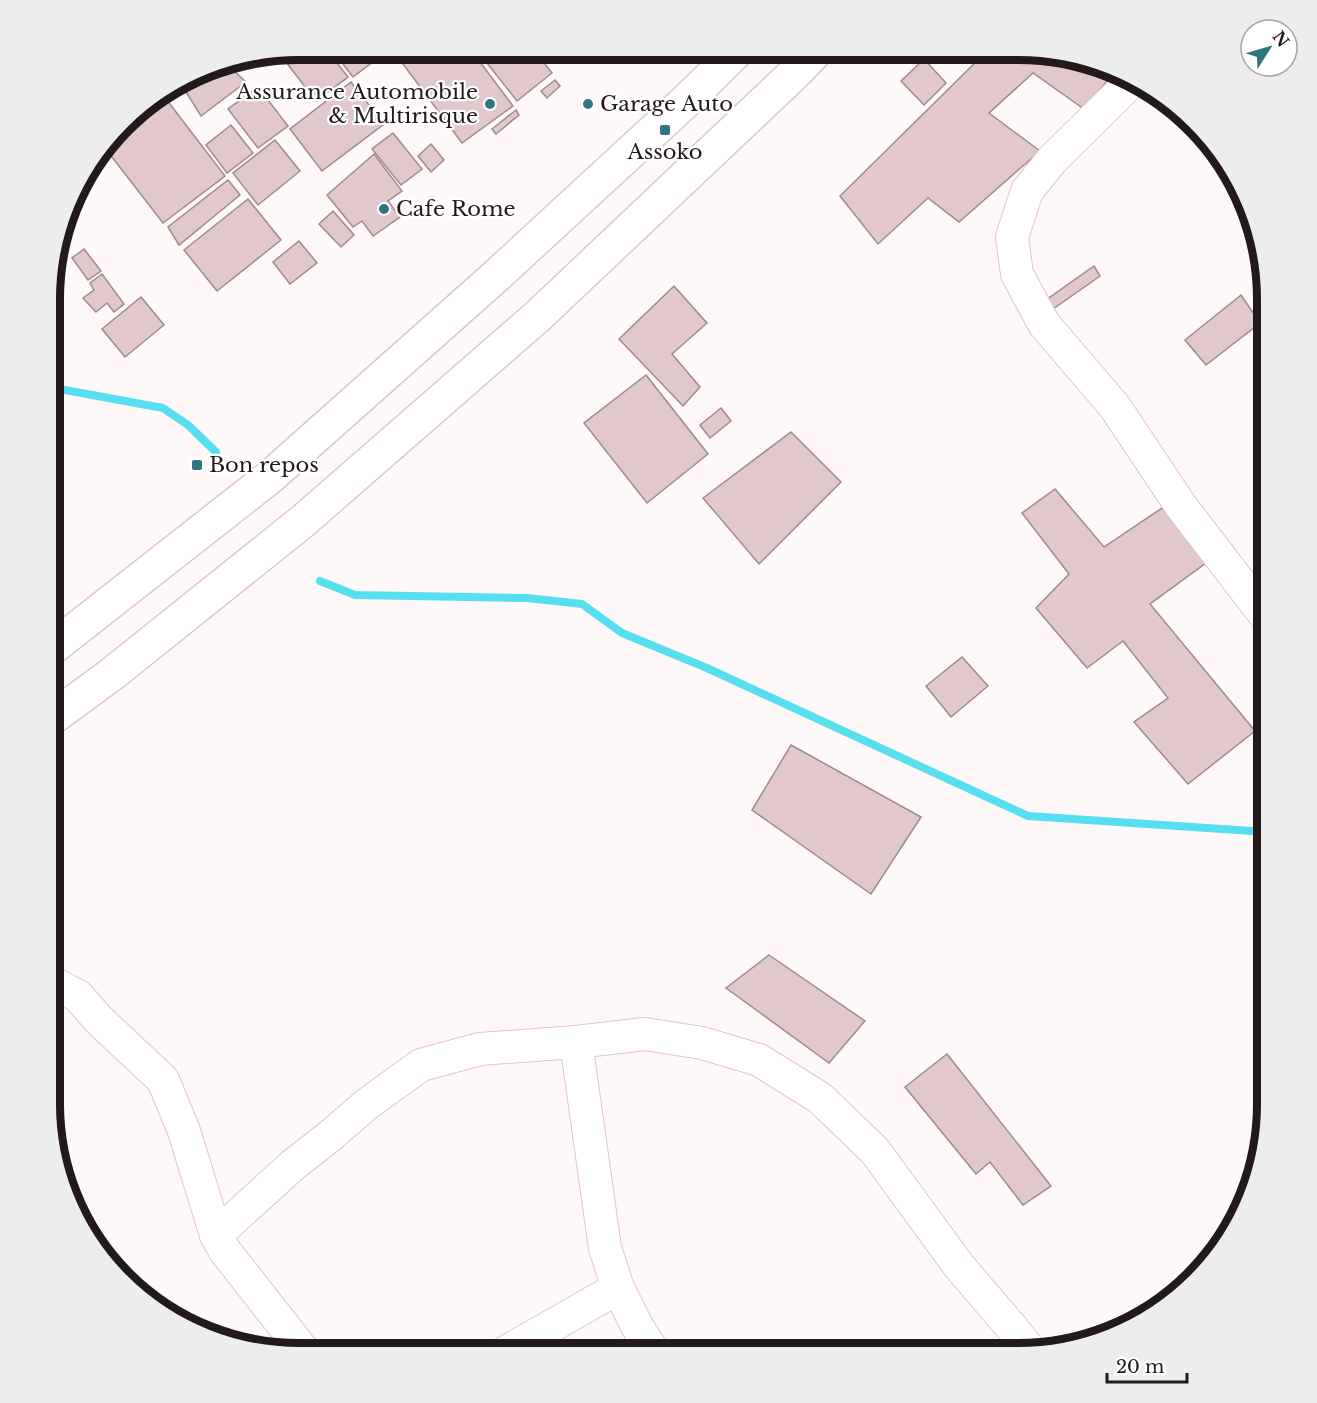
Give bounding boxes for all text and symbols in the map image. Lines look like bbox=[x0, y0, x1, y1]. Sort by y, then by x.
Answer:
north arrow bbox=[1239, 18, 1299, 78]
text: N bbox=[1268, 27, 1293, 51]
place label: Assurance Automobile & Multirisque bbox=[235, 79, 478, 129]
place label: Garage Auto bbox=[600, 91, 733, 117]
marker: Assurance Automobile & Multirisque bbox=[483, 97, 497, 111]
marker: Garage Auto bbox=[581, 97, 595, 111]
marker: Assoko bbox=[658, 123, 672, 137]
place label: Assoko bbox=[627, 139, 702, 165]
place label: Cafe Rome bbox=[396, 196, 516, 222]
marker: Cafe Rome bbox=[377, 202, 391, 216]
place label: Bon repos bbox=[209, 452, 319, 478]
marker: Bon repos bbox=[190, 458, 204, 472]
scale bar bbox=[1107, 1346, 1186, 1384]
text: 20 m bbox=[1116, 1356, 1164, 1378]

